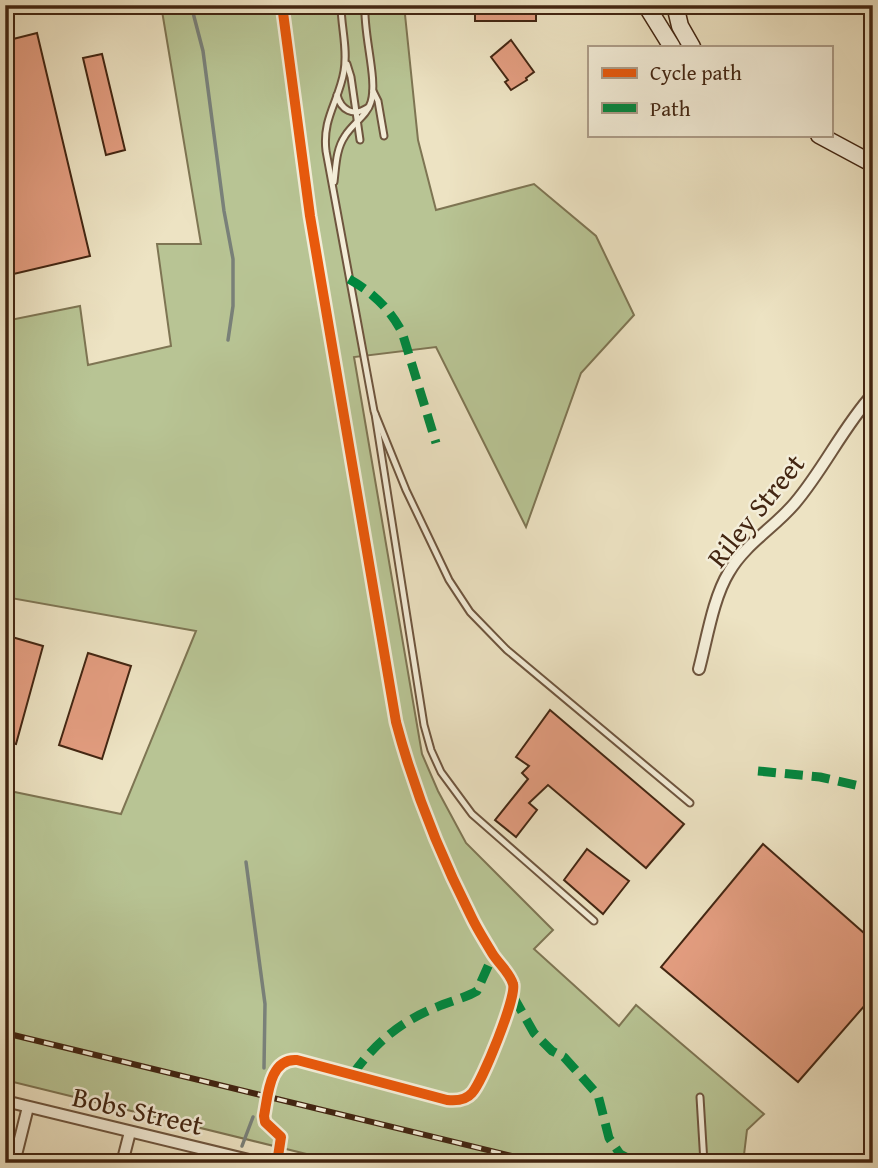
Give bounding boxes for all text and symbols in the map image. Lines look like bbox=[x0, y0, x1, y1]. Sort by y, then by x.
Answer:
legend bbox=[588, 46, 832, 136]
text: Cycle path bbox=[650, 57, 742, 88]
text: Path bbox=[650, 93, 691, 124]
street label: Riley Street bbox=[696, 444, 814, 576]
street label: Bobs Street bbox=[69, 1075, 207, 1145]

